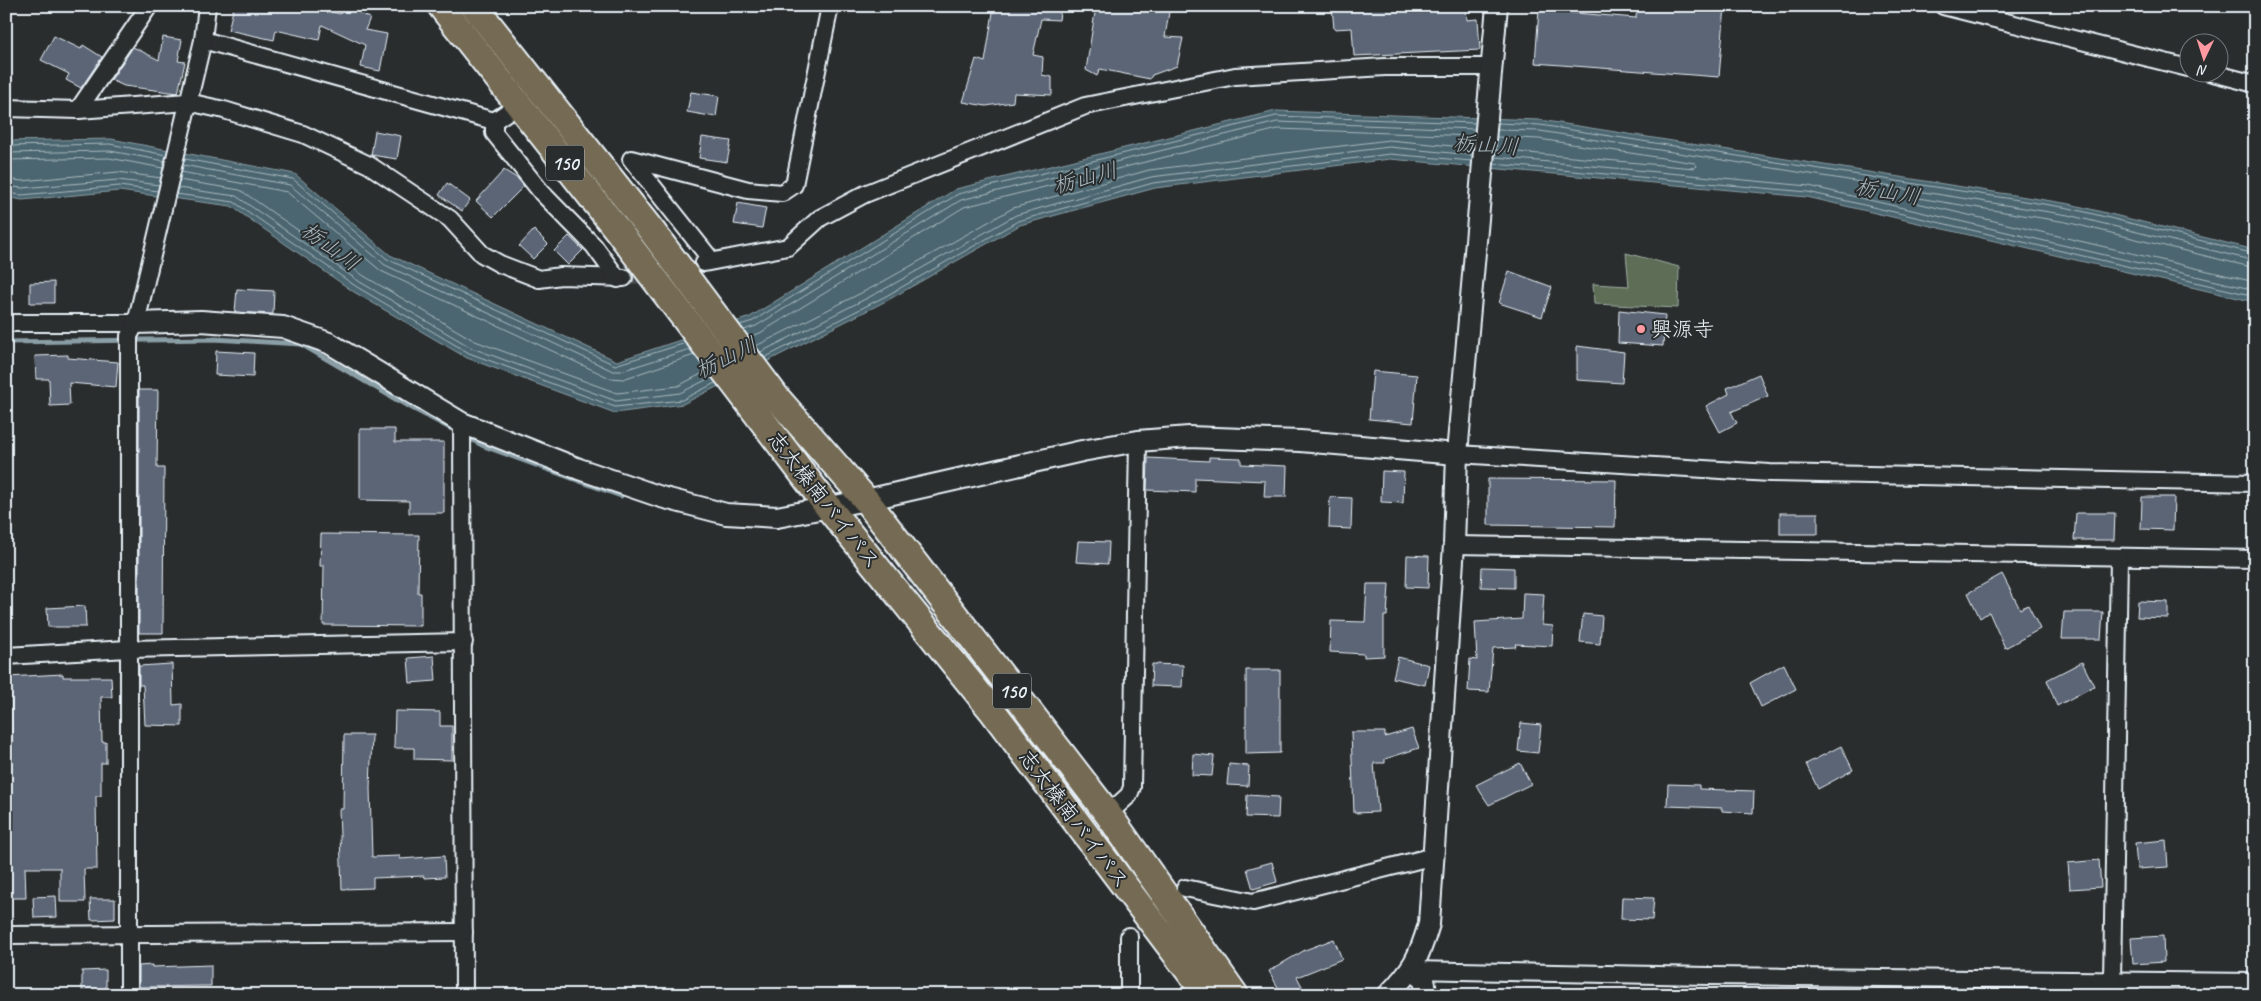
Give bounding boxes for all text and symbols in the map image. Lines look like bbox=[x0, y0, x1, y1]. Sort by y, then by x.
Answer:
north arrow bbox=[2178, 32, 2228, 82]
text: N bbox=[2196, 62, 2208, 79]
water label: 栃山川 bbox=[1452, 129, 1520, 161]
road number: 150 bbox=[546, 146, 584, 180]
water label: 栃山川 bbox=[1050, 156, 1121, 200]
water label: 栃山川 bbox=[1853, 172, 1923, 212]
water label: 栃山川 bbox=[295, 216, 365, 278]
place label: 興源寺 bbox=[1651, 316, 1714, 342]
marker: 興源寺 bbox=[1635, 323, 1647, 335]
water label: 栃山川 bbox=[691, 331, 762, 385]
street label: 志太榛南バイパス bbox=[762, 426, 886, 574]
road number: 150 bbox=[993, 674, 1031, 708]
street label: 志太榛南バイパス bbox=[1013, 744, 1135, 894]

